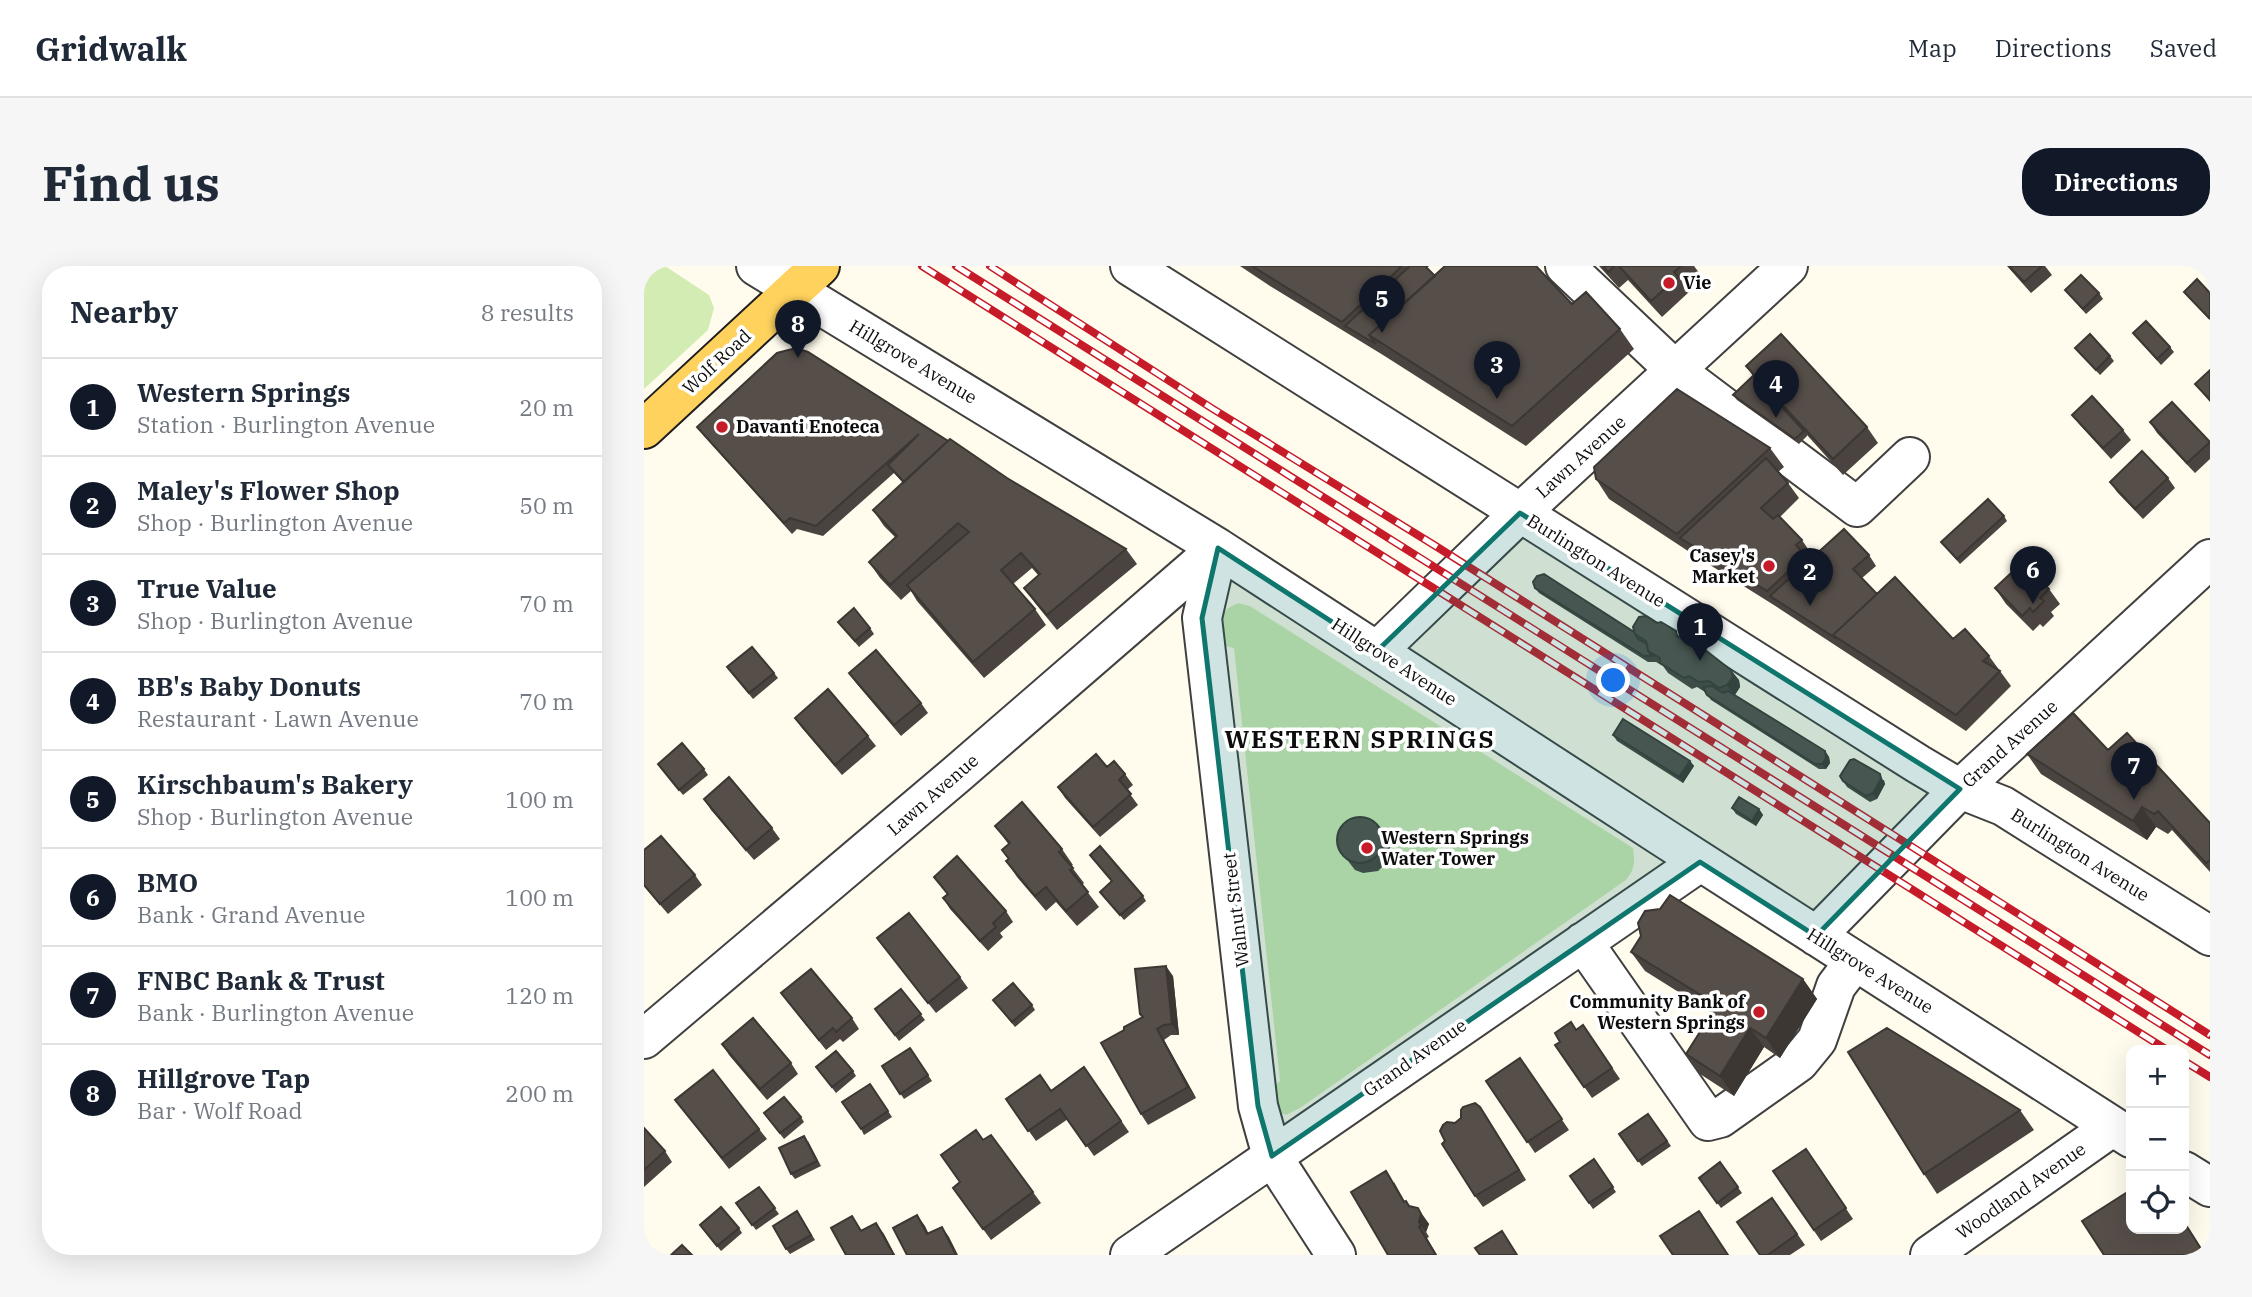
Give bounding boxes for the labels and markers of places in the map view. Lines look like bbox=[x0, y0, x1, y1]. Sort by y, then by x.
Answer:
place label: Vie bbox=[1683, 271, 1711, 294]
pin: 5 bbox=[1359, 275, 1405, 333]
marker: Vie bbox=[1661, 275, 1677, 291]
pin: 8 bbox=[775, 300, 821, 358]
pin: 3 bbox=[1474, 341, 1520, 399]
pin: 4 bbox=[1753, 360, 1799, 418]
place label: Davanti Enoteca bbox=[736, 415, 880, 438]
marker: Davanti Enoteca bbox=[714, 419, 730, 435]
place label: Casey's Market bbox=[1689, 544, 1755, 588]
pin: 6 bbox=[2010, 546, 2056, 604]
pin: 2 bbox=[1787, 548, 1833, 606]
marker: Casey's Market bbox=[1761, 558, 1777, 574]
pin: 1 bbox=[1677, 603, 1723, 661]
pin: 7 bbox=[2111, 742, 2157, 800]
place label: Western Springs Water Tower bbox=[1381, 826, 1529, 870]
marker: Western Springs Water Tower bbox=[1359, 840, 1375, 856]
place label: Community Bank of Western Springs bbox=[1569, 990, 1747, 1034]
marker: Community Bank of Western Springs bbox=[1751, 1004, 1767, 1020]

